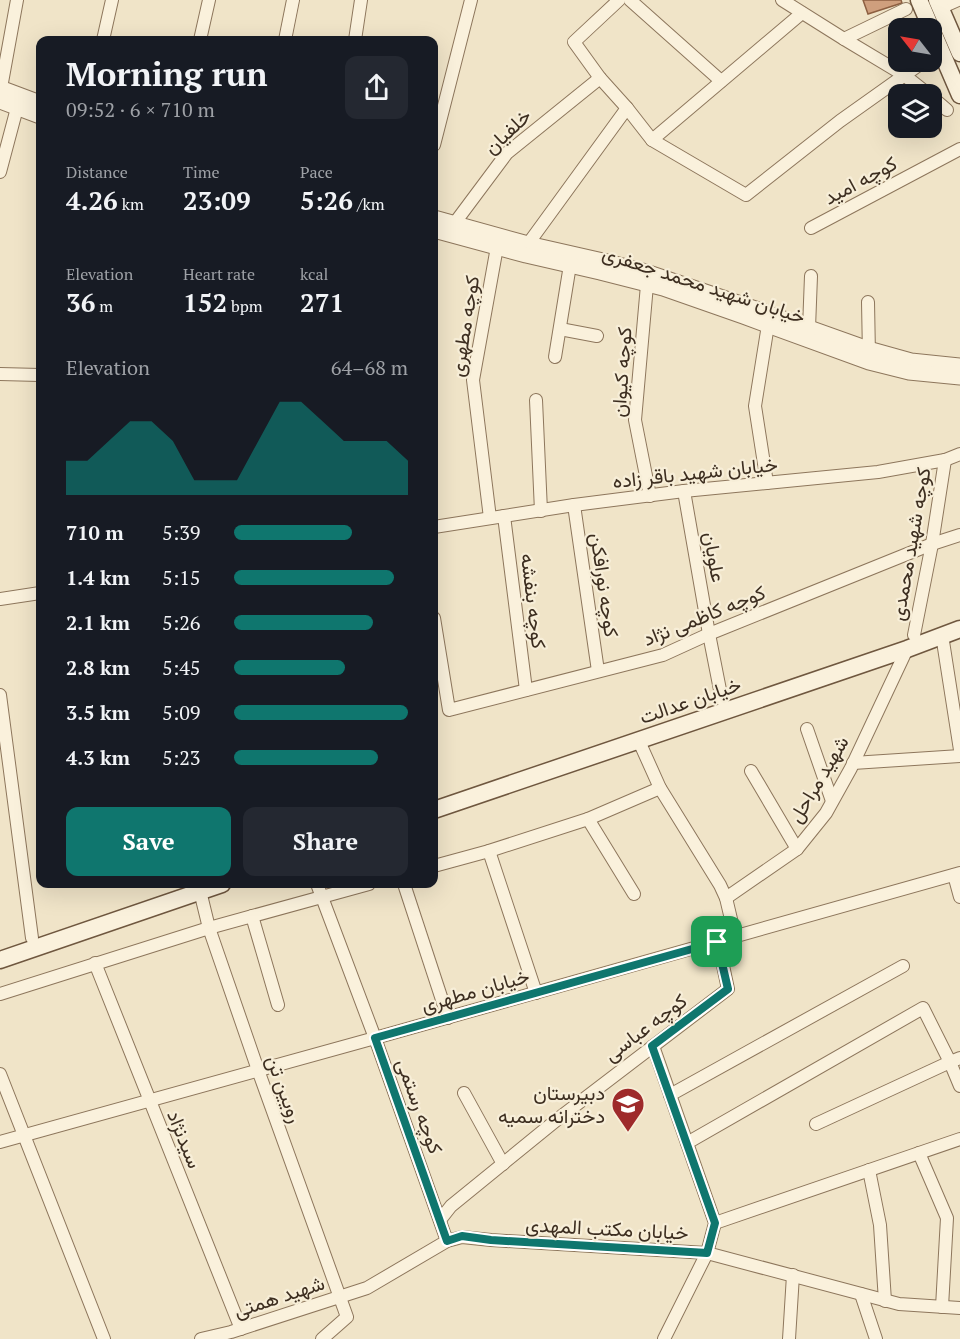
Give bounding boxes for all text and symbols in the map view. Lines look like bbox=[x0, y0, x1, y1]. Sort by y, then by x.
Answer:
north arrow bbox=[888, 18, 942, 72]
map controls bbox=[888, 18, 942, 138]
text: Morning run bbox=[66, 52, 268, 95]
button: share bbox=[345, 56, 408, 119]
button: layers bbox=[888, 84, 942, 138]
text: 09:52 · 6 × 710 m bbox=[66, 96, 215, 123]
street label: خلفیان bbox=[477, 102, 537, 160]
street label: کوچه امید bbox=[819, 149, 902, 211]
text: Distance bbox=[66, 161, 128, 183]
text: Time bbox=[183, 161, 220, 183]
text: Pace bbox=[300, 161, 333, 183]
text: 4.26 bbox=[66, 183, 118, 217]
text: 23:09 bbox=[183, 183, 251, 217]
text: 5:26 bbox=[300, 183, 353, 217]
text: km bbox=[118, 193, 144, 215]
text: /km bbox=[353, 193, 384, 215]
street label: خیابان شهید محمد جعفری bbox=[599, 238, 809, 330]
text: Elevation bbox=[66, 263, 133, 285]
text: Heart rate bbox=[183, 263, 255, 285]
text: kcal bbox=[300, 263, 328, 285]
street label: کوچه مطهری bbox=[443, 273, 486, 379]
text: 36 bbox=[66, 285, 95, 319]
text: 152 bbox=[183, 285, 227, 319]
text: 271 bbox=[300, 285, 344, 319]
text: m bbox=[95, 295, 113, 317]
text: bpm bbox=[227, 295, 263, 317]
street label: کوچه کیوان bbox=[604, 326, 639, 418]
text: Elevation bbox=[66, 354, 150, 381]
text: 64–68 m bbox=[331, 354, 408, 381]
street label: خیابان شهید باقر زاده bbox=[611, 450, 779, 494]
street label: کوچه شهید محمدی bbox=[883, 465, 938, 623]
text: 710 m bbox=[66, 519, 124, 546]
text: 5:39 bbox=[162, 519, 201, 546]
street label: علویان bbox=[697, 530, 733, 584]
street label: کوچه نورافکن bbox=[583, 531, 626, 639]
street label: کوچه بنفشه bbox=[514, 552, 553, 651]
text: 1.4 km bbox=[66, 564, 130, 591]
text: 5:15 bbox=[162, 564, 201, 591]
street label: کوچه کاظمی نژاد bbox=[639, 578, 770, 653]
text: 2.1 km bbox=[66, 609, 130, 636]
text: 5:26 bbox=[162, 609, 201, 636]
text: 2.8 km bbox=[66, 654, 130, 681]
text: 5:45 bbox=[162, 654, 201, 681]
street label: خیابان عدالت bbox=[636, 670, 744, 730]
text: 3.5 km bbox=[66, 699, 130, 726]
text: 5:09 bbox=[162, 699, 201, 726]
street label: شهید مراحل bbox=[781, 730, 855, 828]
text: 4.3 km bbox=[66, 744, 130, 771]
text: 5:23 bbox=[162, 744, 201, 771]
button: Save bbox=[66, 807, 231, 876]
button: Share bbox=[243, 807, 408, 876]
pin bbox=[691, 916, 742, 967]
icon: arrive bbox=[700, 925, 733, 958]
street label: خیابان مطهری bbox=[418, 962, 532, 1018]
street label: کوچه عباسی bbox=[598, 987, 693, 1068]
street label: رویین تن bbox=[260, 1051, 310, 1127]
street label: کوچه رستمی bbox=[389, 1055, 450, 1158]
place label: دبیرستان دخترانه سمیه bbox=[498, 1079, 605, 1129]
school or university icon: دبیرستان دخترانه سمیه bbox=[610, 1086, 646, 1133]
street label: سیدنژاد bbox=[161, 1106, 209, 1172]
street label: خیابان مکتب المهدی bbox=[525, 1210, 689, 1246]
street label: شهید همتی bbox=[230, 1269, 328, 1323]

